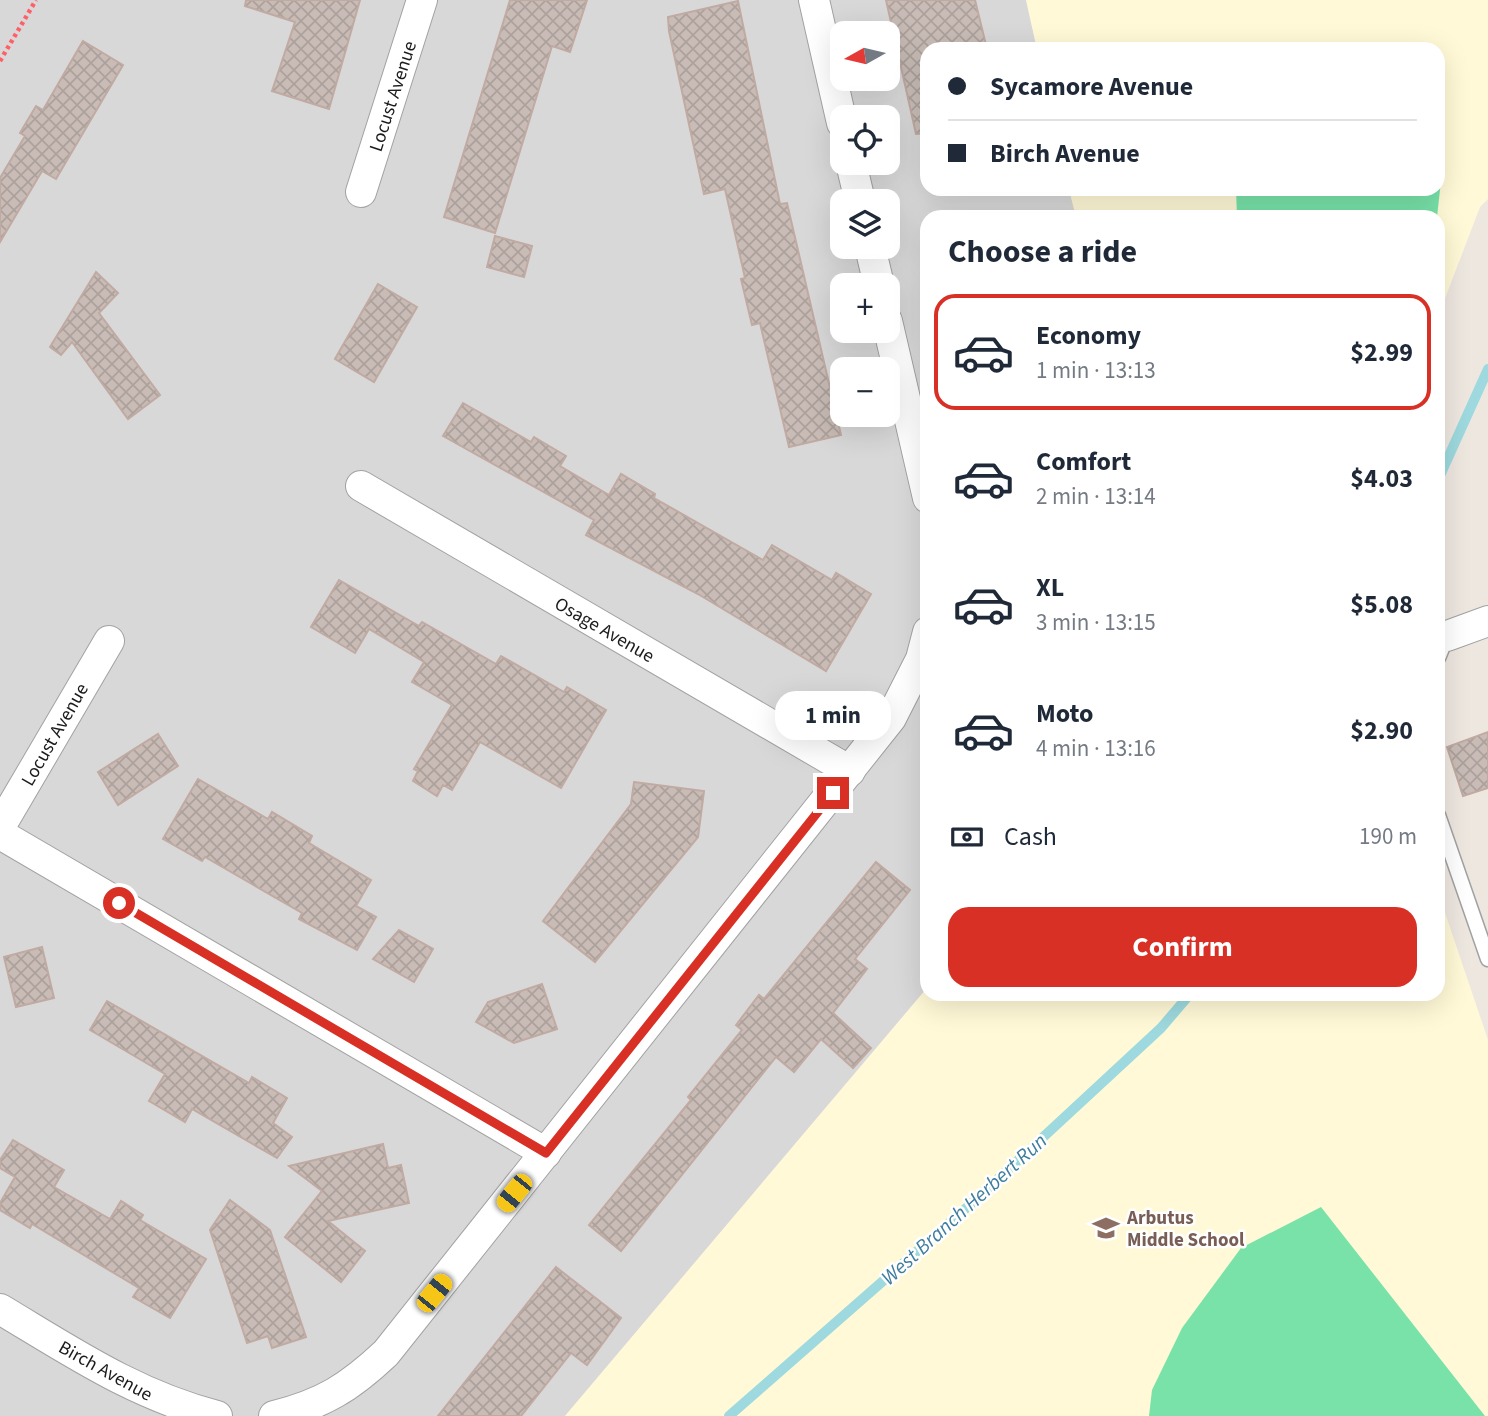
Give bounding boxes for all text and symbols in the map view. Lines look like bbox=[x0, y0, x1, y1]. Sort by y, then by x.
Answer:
north arrow bbox=[830, 21, 900, 91]
map controls bbox=[830, 21, 900, 427]
street label: Locust Avenue bbox=[363, 38, 424, 155]
text: Sycamore Avenue bbox=[990, 68, 1193, 105]
button: locate bbox=[830, 105, 900, 175]
text: Birch Avenue bbox=[990, 135, 1140, 172]
button: layers bbox=[830, 189, 900, 259]
text: Choose a ride bbox=[948, 229, 1137, 275]
button: + bbox=[830, 273, 900, 343]
text: Economy bbox=[1036, 317, 1141, 354]
icon: car bbox=[952, 321, 1015, 384]
text: $2.99 bbox=[1350, 334, 1413, 371]
text: 1 min · 13:13 bbox=[1036, 354, 1156, 387]
button: − bbox=[830, 357, 900, 427]
text: Comfort bbox=[1036, 443, 1131, 480]
icon: car bbox=[952, 447, 1015, 510]
text: $4.03 bbox=[1350, 460, 1413, 497]
text: 2 min · 13:14 bbox=[1036, 480, 1156, 513]
text: XL bbox=[1036, 569, 1064, 606]
icon: car bbox=[952, 573, 1015, 636]
text: $5.08 bbox=[1350, 586, 1413, 623]
street label: Osage Avenue bbox=[549, 591, 659, 670]
text: 3 min · 13:15 bbox=[1036, 606, 1156, 639]
street label: Locust Avenue bbox=[15, 678, 96, 791]
callout: 1 min bbox=[775, 692, 891, 740]
text: Moto bbox=[1036, 695, 1093, 732]
text: 1 min bbox=[805, 699, 861, 732]
icon: car bbox=[952, 699, 1015, 762]
text: $2.90 bbox=[1350, 712, 1413, 749]
text: 4 min · 13:16 bbox=[1036, 732, 1156, 765]
route end bbox=[817, 777, 849, 809]
icon: cash bbox=[948, 818, 986, 856]
text: Cash bbox=[1004, 818, 1057, 855]
text: 190 m bbox=[1359, 820, 1417, 853]
route start bbox=[103, 887, 135, 919]
button: Confirm bbox=[948, 907, 1417, 987]
water label: West Branch Herbert Run bbox=[874, 1126, 1054, 1292]
car bbox=[493, 1170, 536, 1216]
place label: Arbutus Middle School bbox=[1126, 1205, 1245, 1254]
school or university icon: Arbutus Middle School bbox=[1091, 1213, 1121, 1243]
car bbox=[413, 1270, 456, 1316]
street label: Birch Avenue bbox=[53, 1334, 157, 1408]

